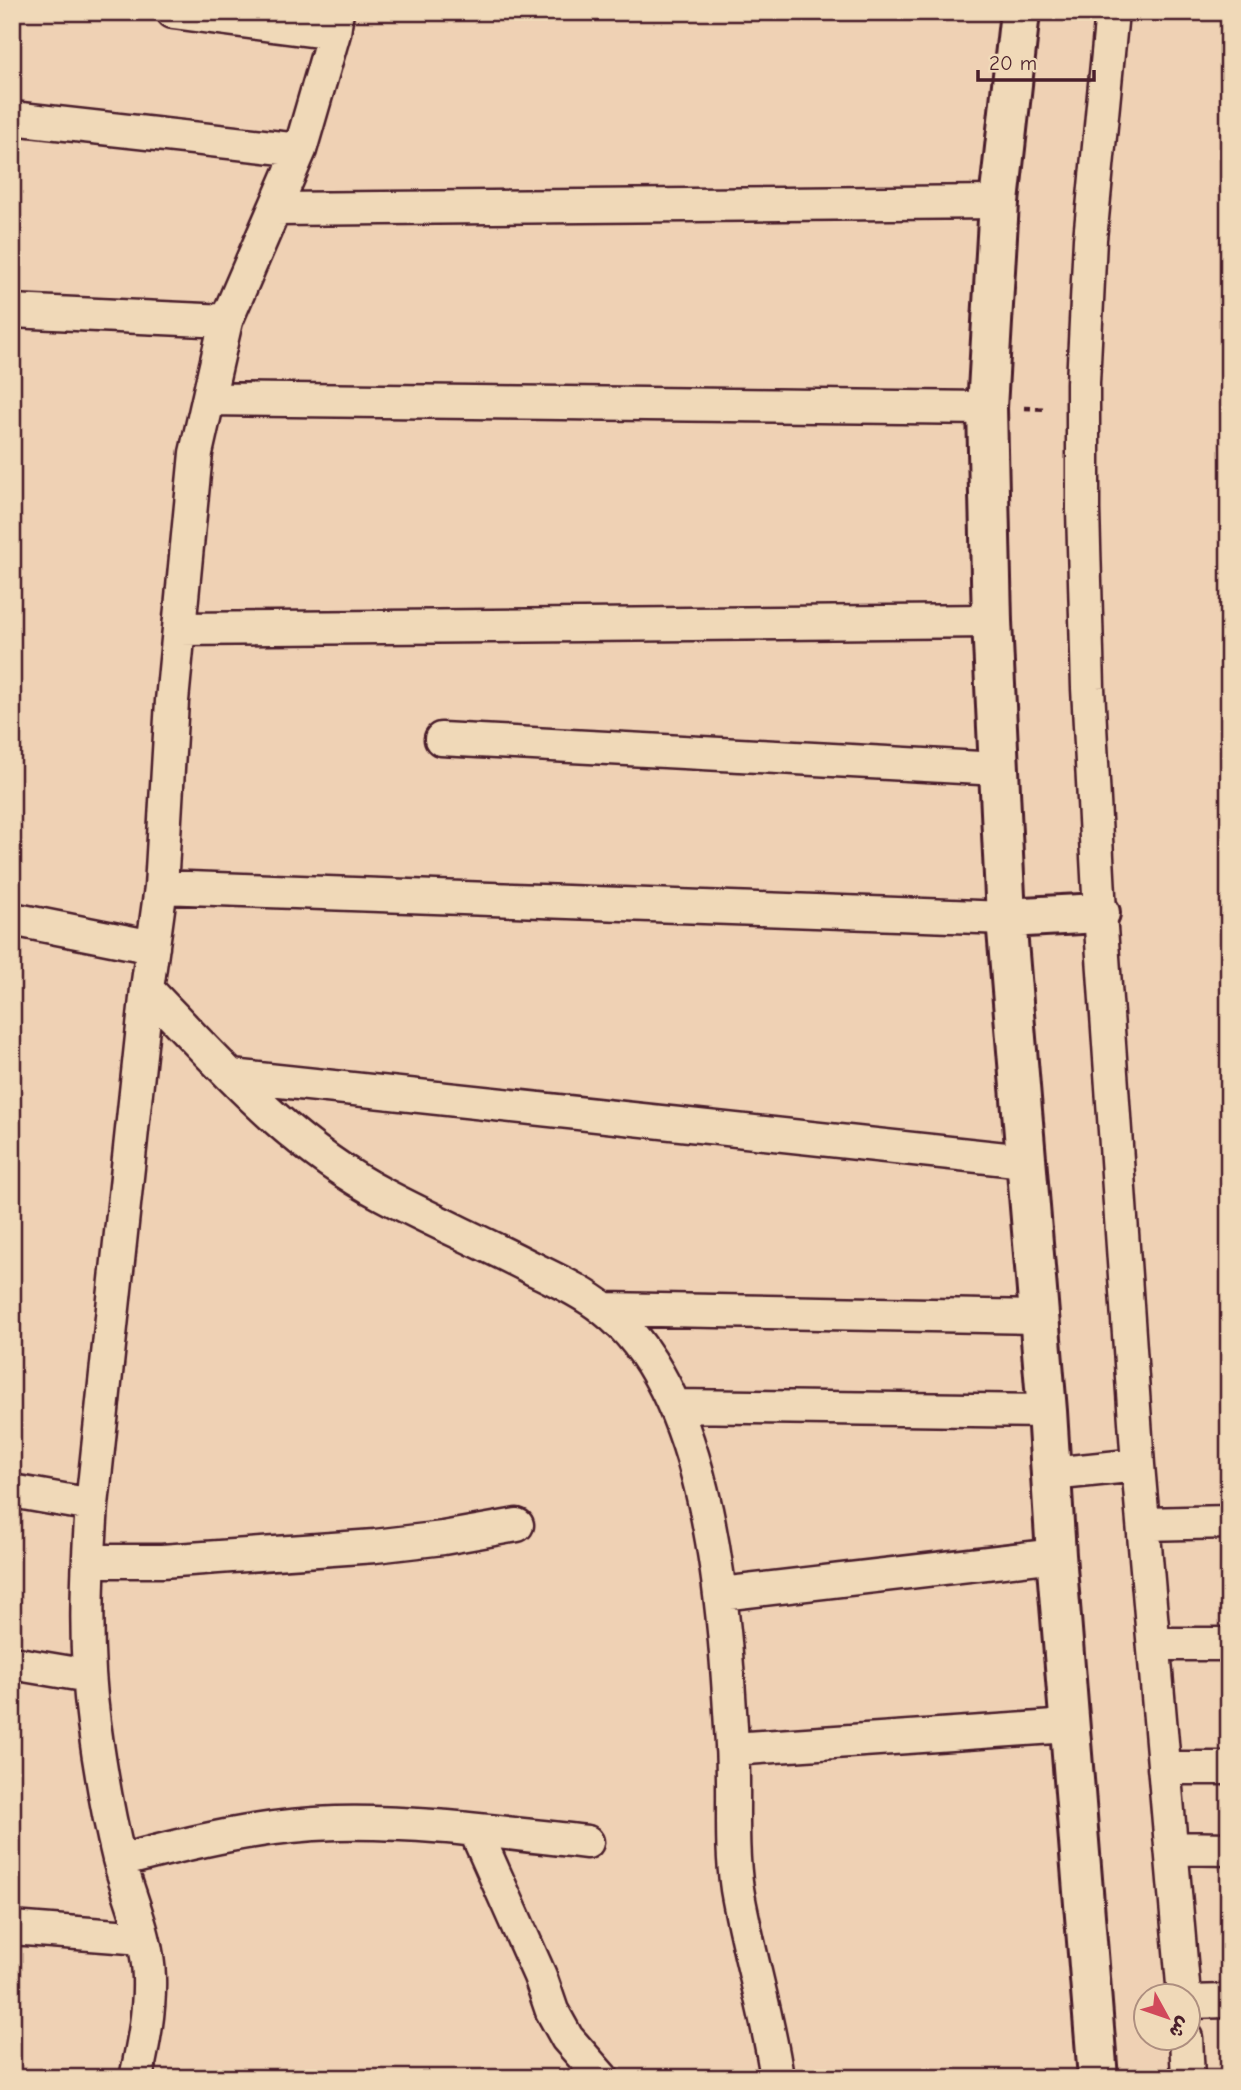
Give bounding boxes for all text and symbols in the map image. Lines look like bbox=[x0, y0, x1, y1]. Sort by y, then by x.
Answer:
scale bar bbox=[978, 38, 1094, 82]
text: 20 m bbox=[989, 51, 1037, 75]
north arrow bbox=[1132, 1982, 1202, 2052]
text: ش bbox=[1164, 2012, 1194, 2042]

